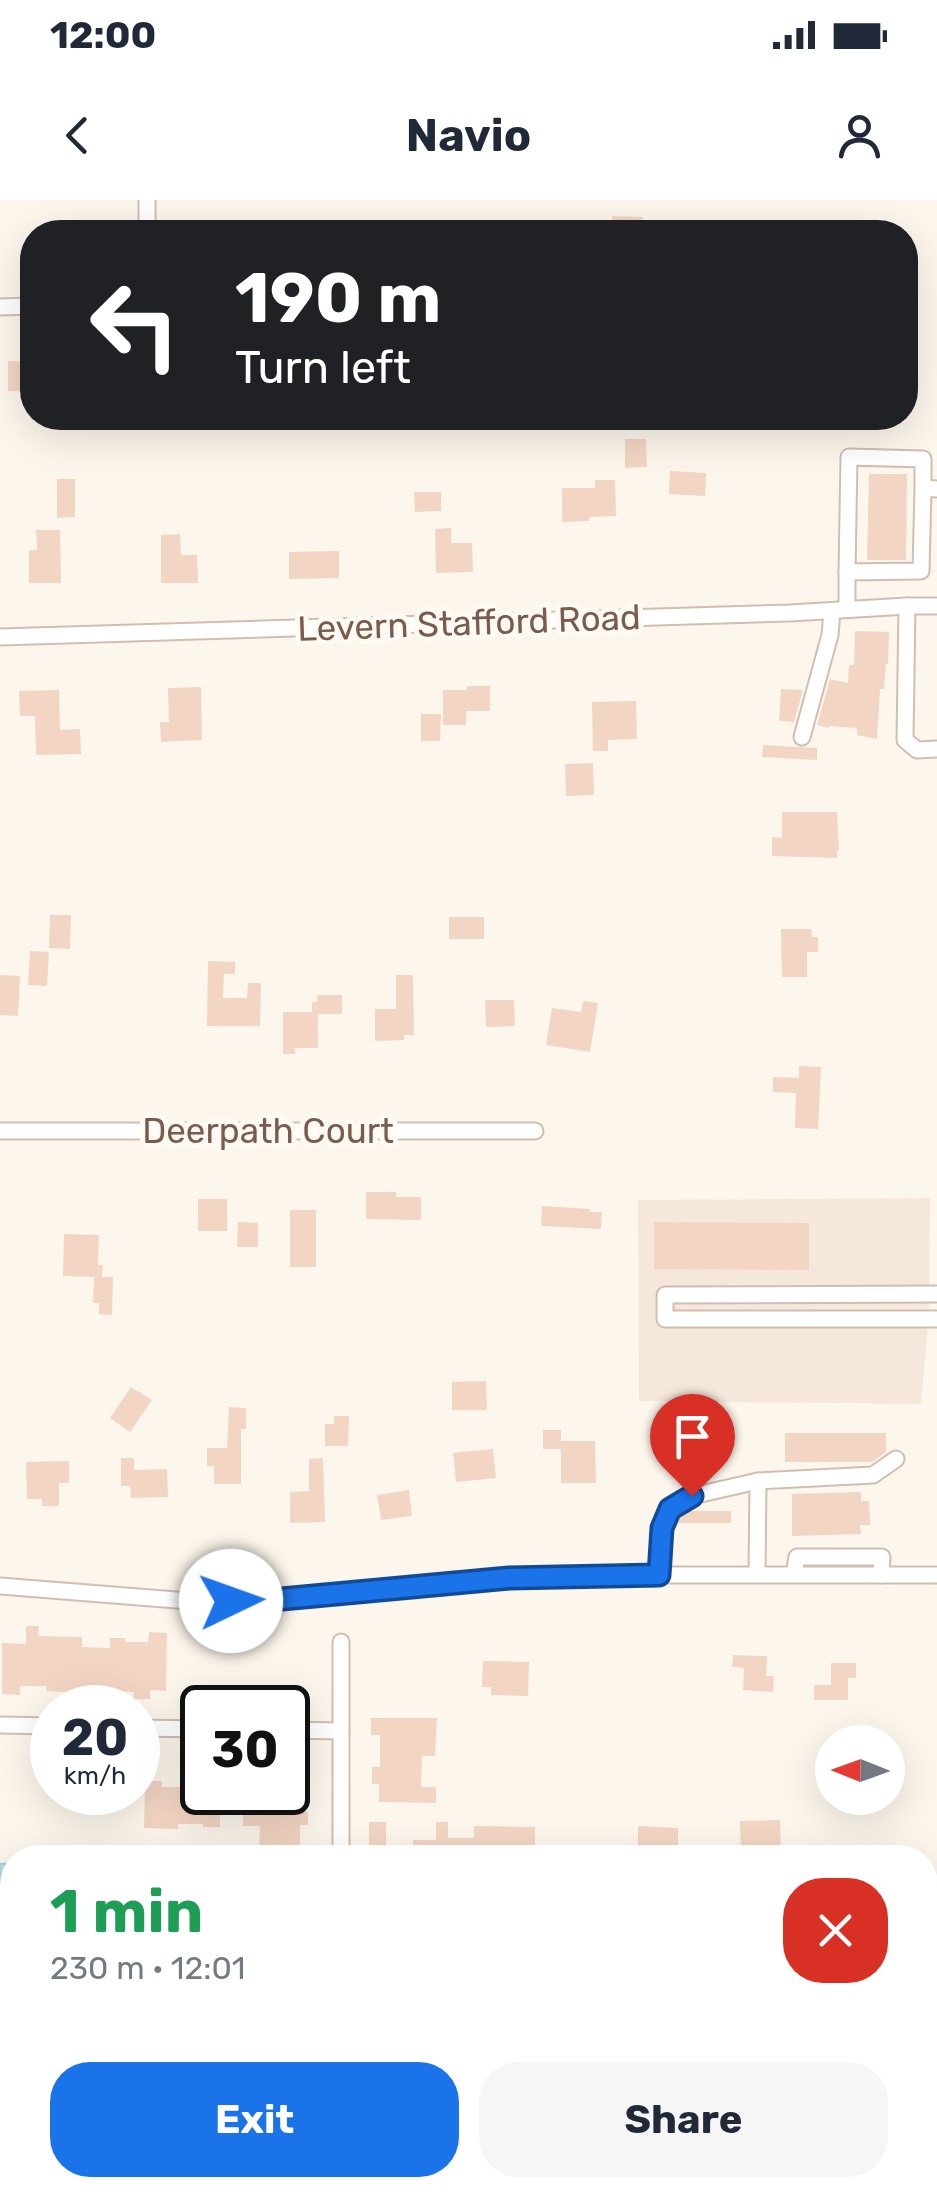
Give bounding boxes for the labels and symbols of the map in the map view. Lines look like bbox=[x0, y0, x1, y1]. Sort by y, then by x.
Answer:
street label: Levern Stafford Road bbox=[297, 596, 641, 650]
street label: Deerpath Court bbox=[142, 1110, 394, 1152]
pin bbox=[650, 1394, 735, 1497]
position arrow bbox=[179, 1549, 283, 1653]
speed limit sign: 30 bbox=[180, 1685, 310, 1815]
north arrow bbox=[815, 1725, 905, 1815]

